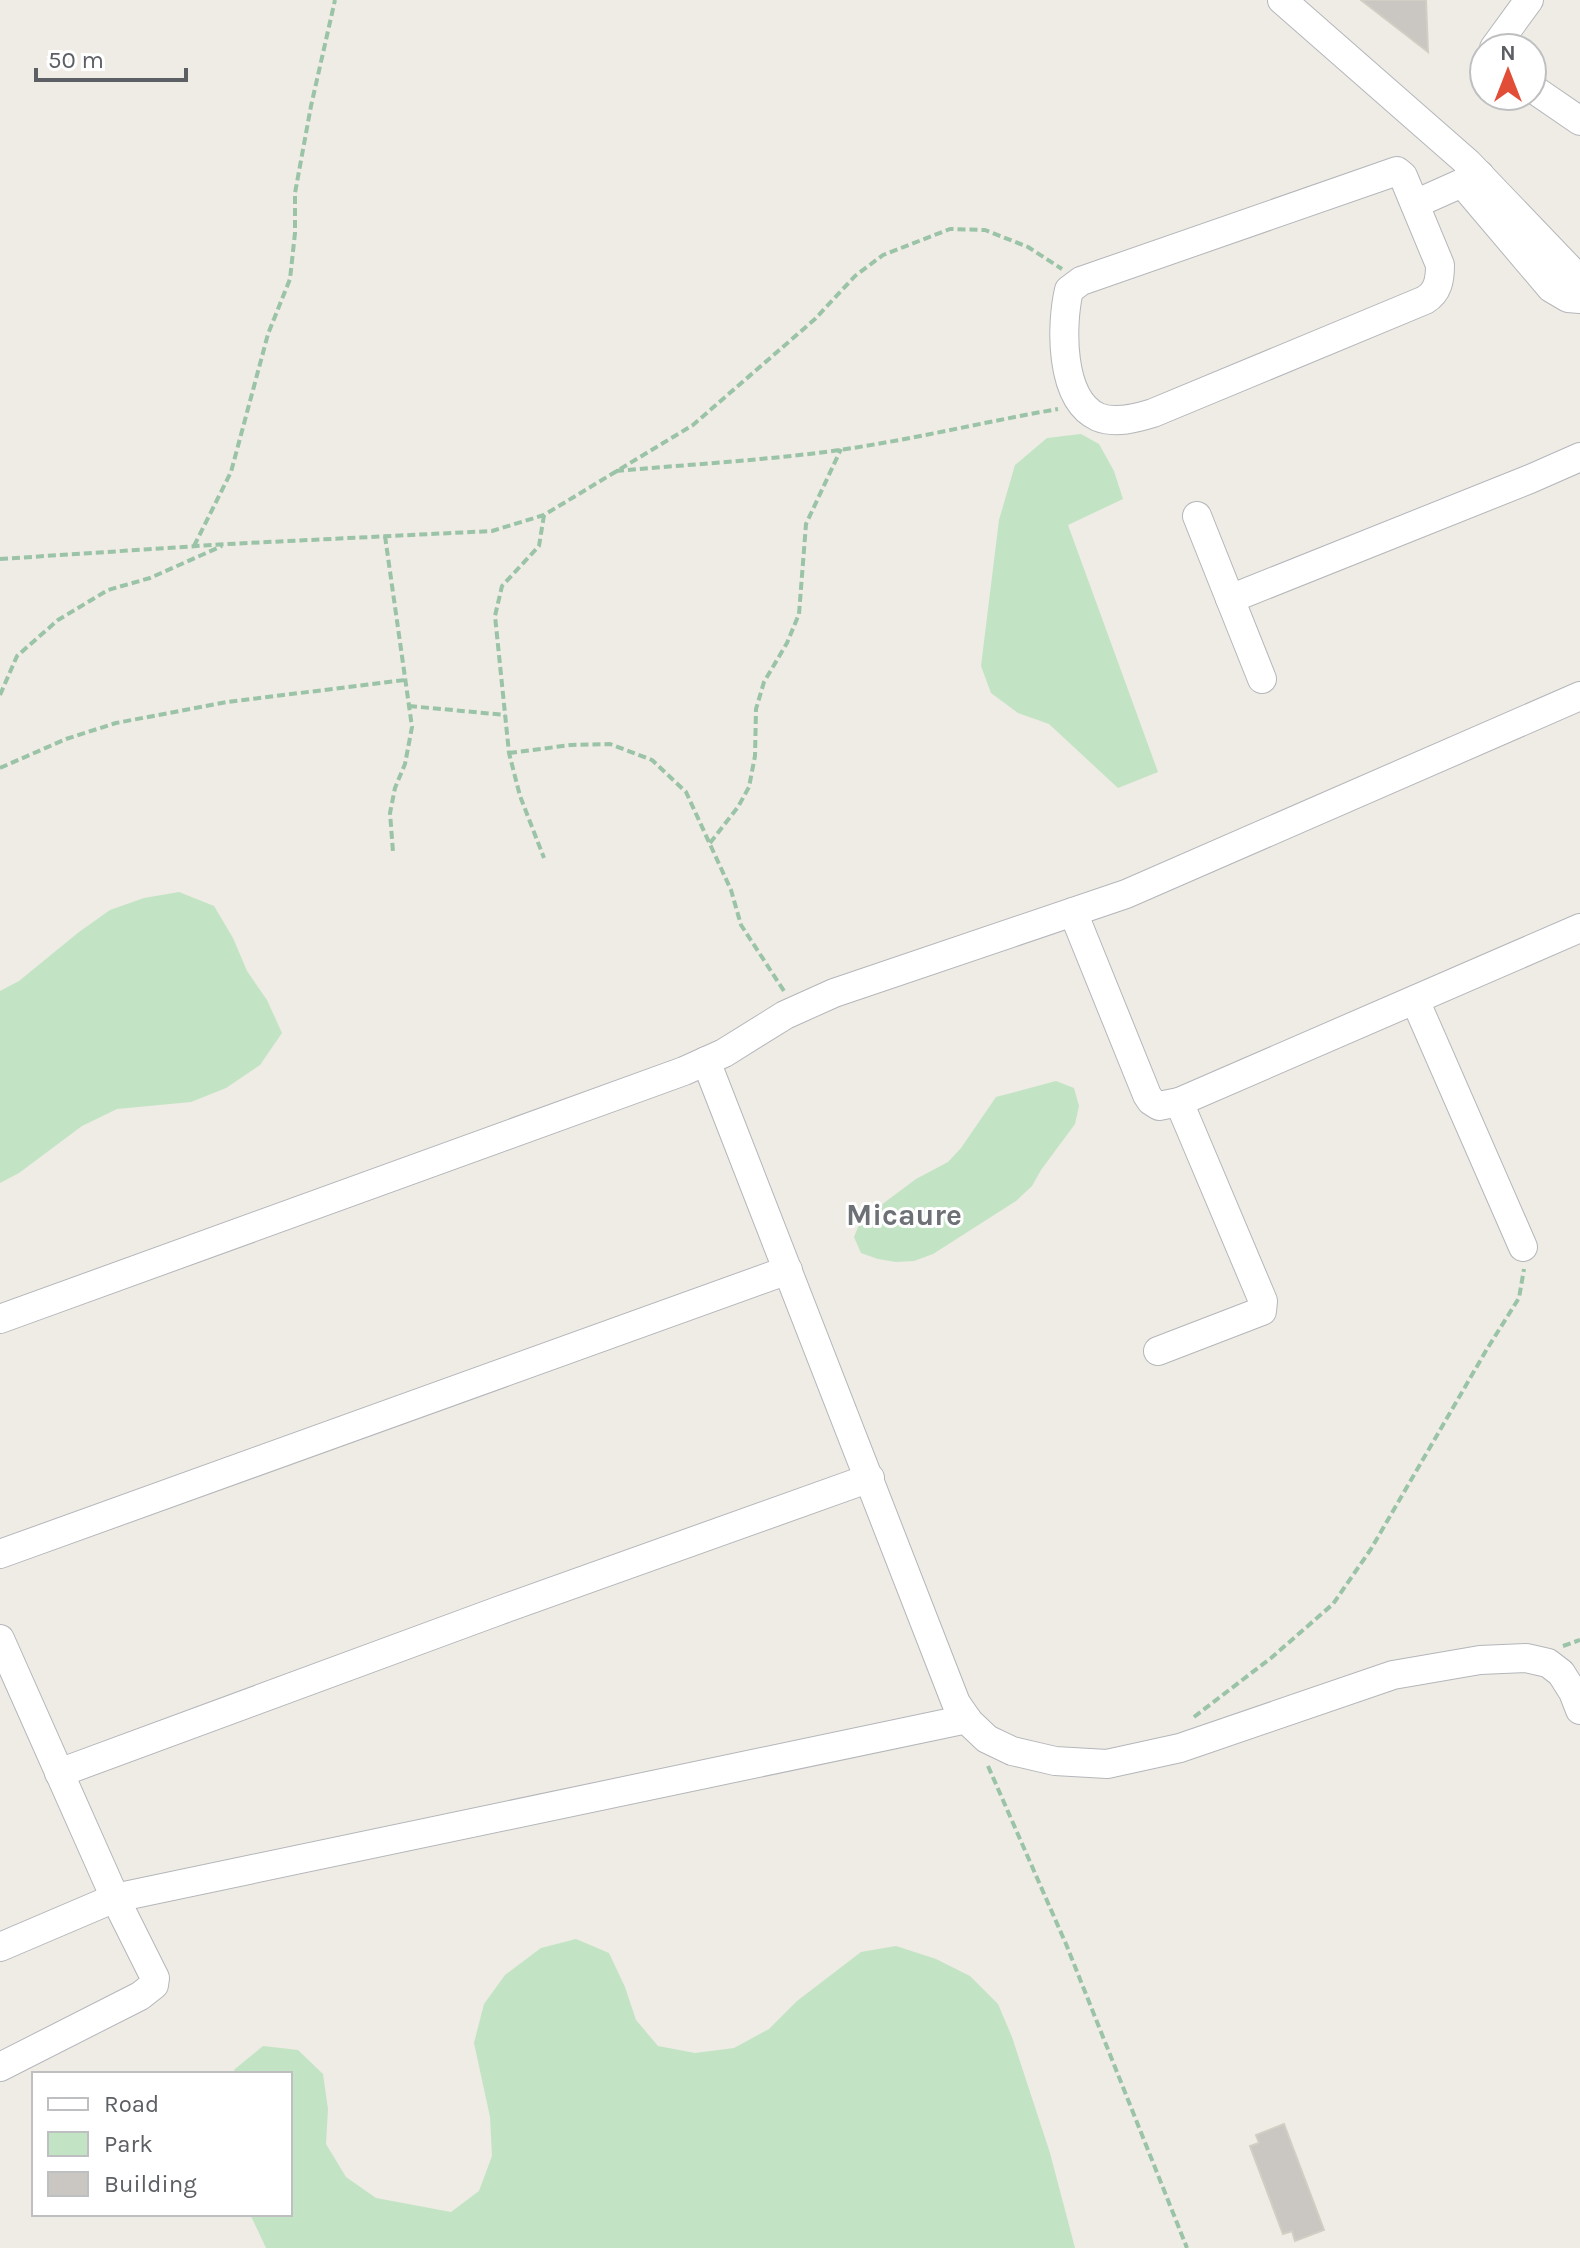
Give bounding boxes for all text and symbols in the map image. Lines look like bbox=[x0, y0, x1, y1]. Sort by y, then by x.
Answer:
scale bar bbox=[36, 32, 186, 82]
north arrow bbox=[1468, 32, 1548, 112]
text: N bbox=[1500, 40, 1516, 66]
text: 50 m bbox=[48, 46, 104, 74]
district label: Micaure bbox=[846, 1197, 962, 1233]
legend bbox=[32, 2072, 292, 2216]
text: Road bbox=[104, 2090, 159, 2118]
text: Park bbox=[104, 2130, 153, 2158]
text: Building bbox=[104, 2170, 197, 2198]

